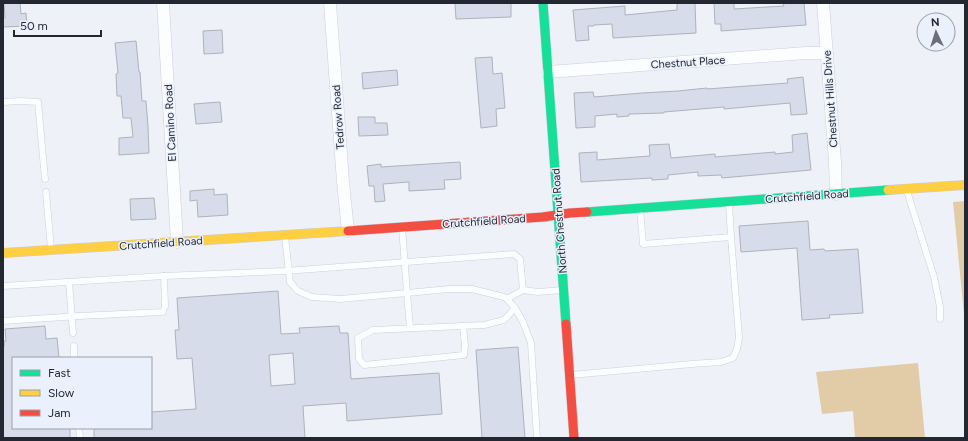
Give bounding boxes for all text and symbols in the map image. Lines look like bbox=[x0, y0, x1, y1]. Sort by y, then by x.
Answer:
scale bar bbox=[14, 12, 101, 38]
north arrow bbox=[916, 12, 956, 52]
text: N bbox=[931, 16, 940, 29]
text: 50 m bbox=[20, 19, 48, 33]
street label: Chestnut Hills Drive bbox=[821, 50, 840, 148]
street label: Chestnut Place bbox=[650, 53, 726, 72]
street label: El Camino Road bbox=[162, 84, 179, 162]
street label: Tedrow Road bbox=[330, 84, 347, 150]
street label: North Chestnut Road bbox=[549, 168, 570, 274]
street label: Crutchfield Road bbox=[765, 187, 849, 206]
street label: Crutchfield Road bbox=[442, 212, 526, 231]
street label: Crutchfield Road bbox=[119, 234, 203, 253]
legend bbox=[12, 357, 152, 429]
text: Fast bbox=[48, 366, 71, 380]
text: Slow bbox=[48, 386, 75, 400]
text: Jam bbox=[48, 406, 71, 420]

